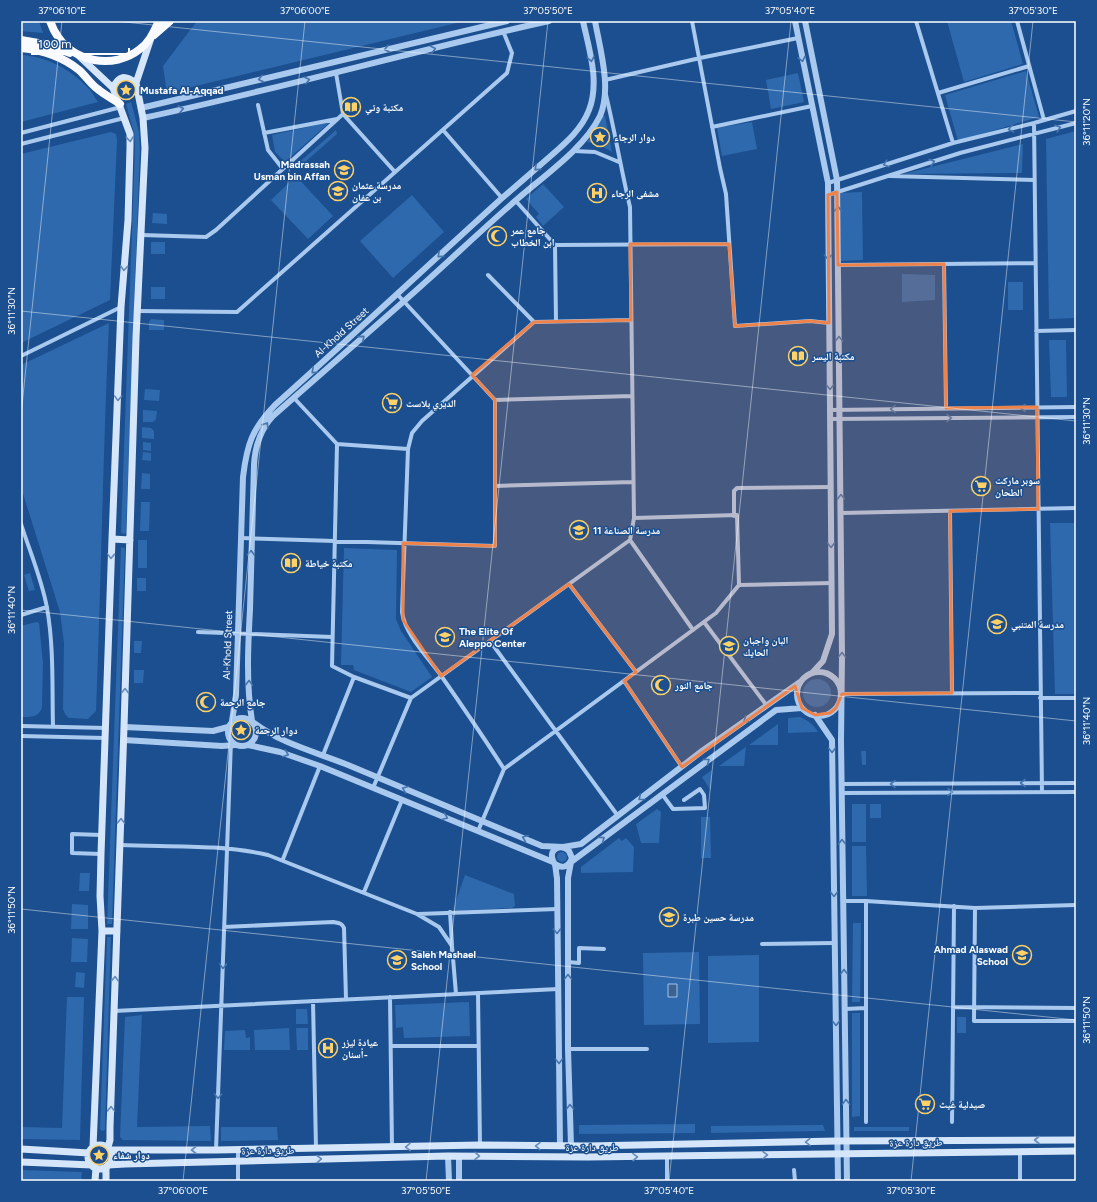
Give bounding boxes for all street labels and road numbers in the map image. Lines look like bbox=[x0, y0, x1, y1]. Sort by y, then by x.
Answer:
street label: Al-Khold Street bbox=[311, 304, 372, 360]
street label: Al-Khold Street bbox=[220, 610, 235, 680]
street label: طريق دارة عزة bbox=[889, 1136, 943, 1149]
street label: طريق دارة عزة bbox=[565, 1141, 619, 1154]
street label: طريق دارة عزة bbox=[241, 1144, 295, 1157]

